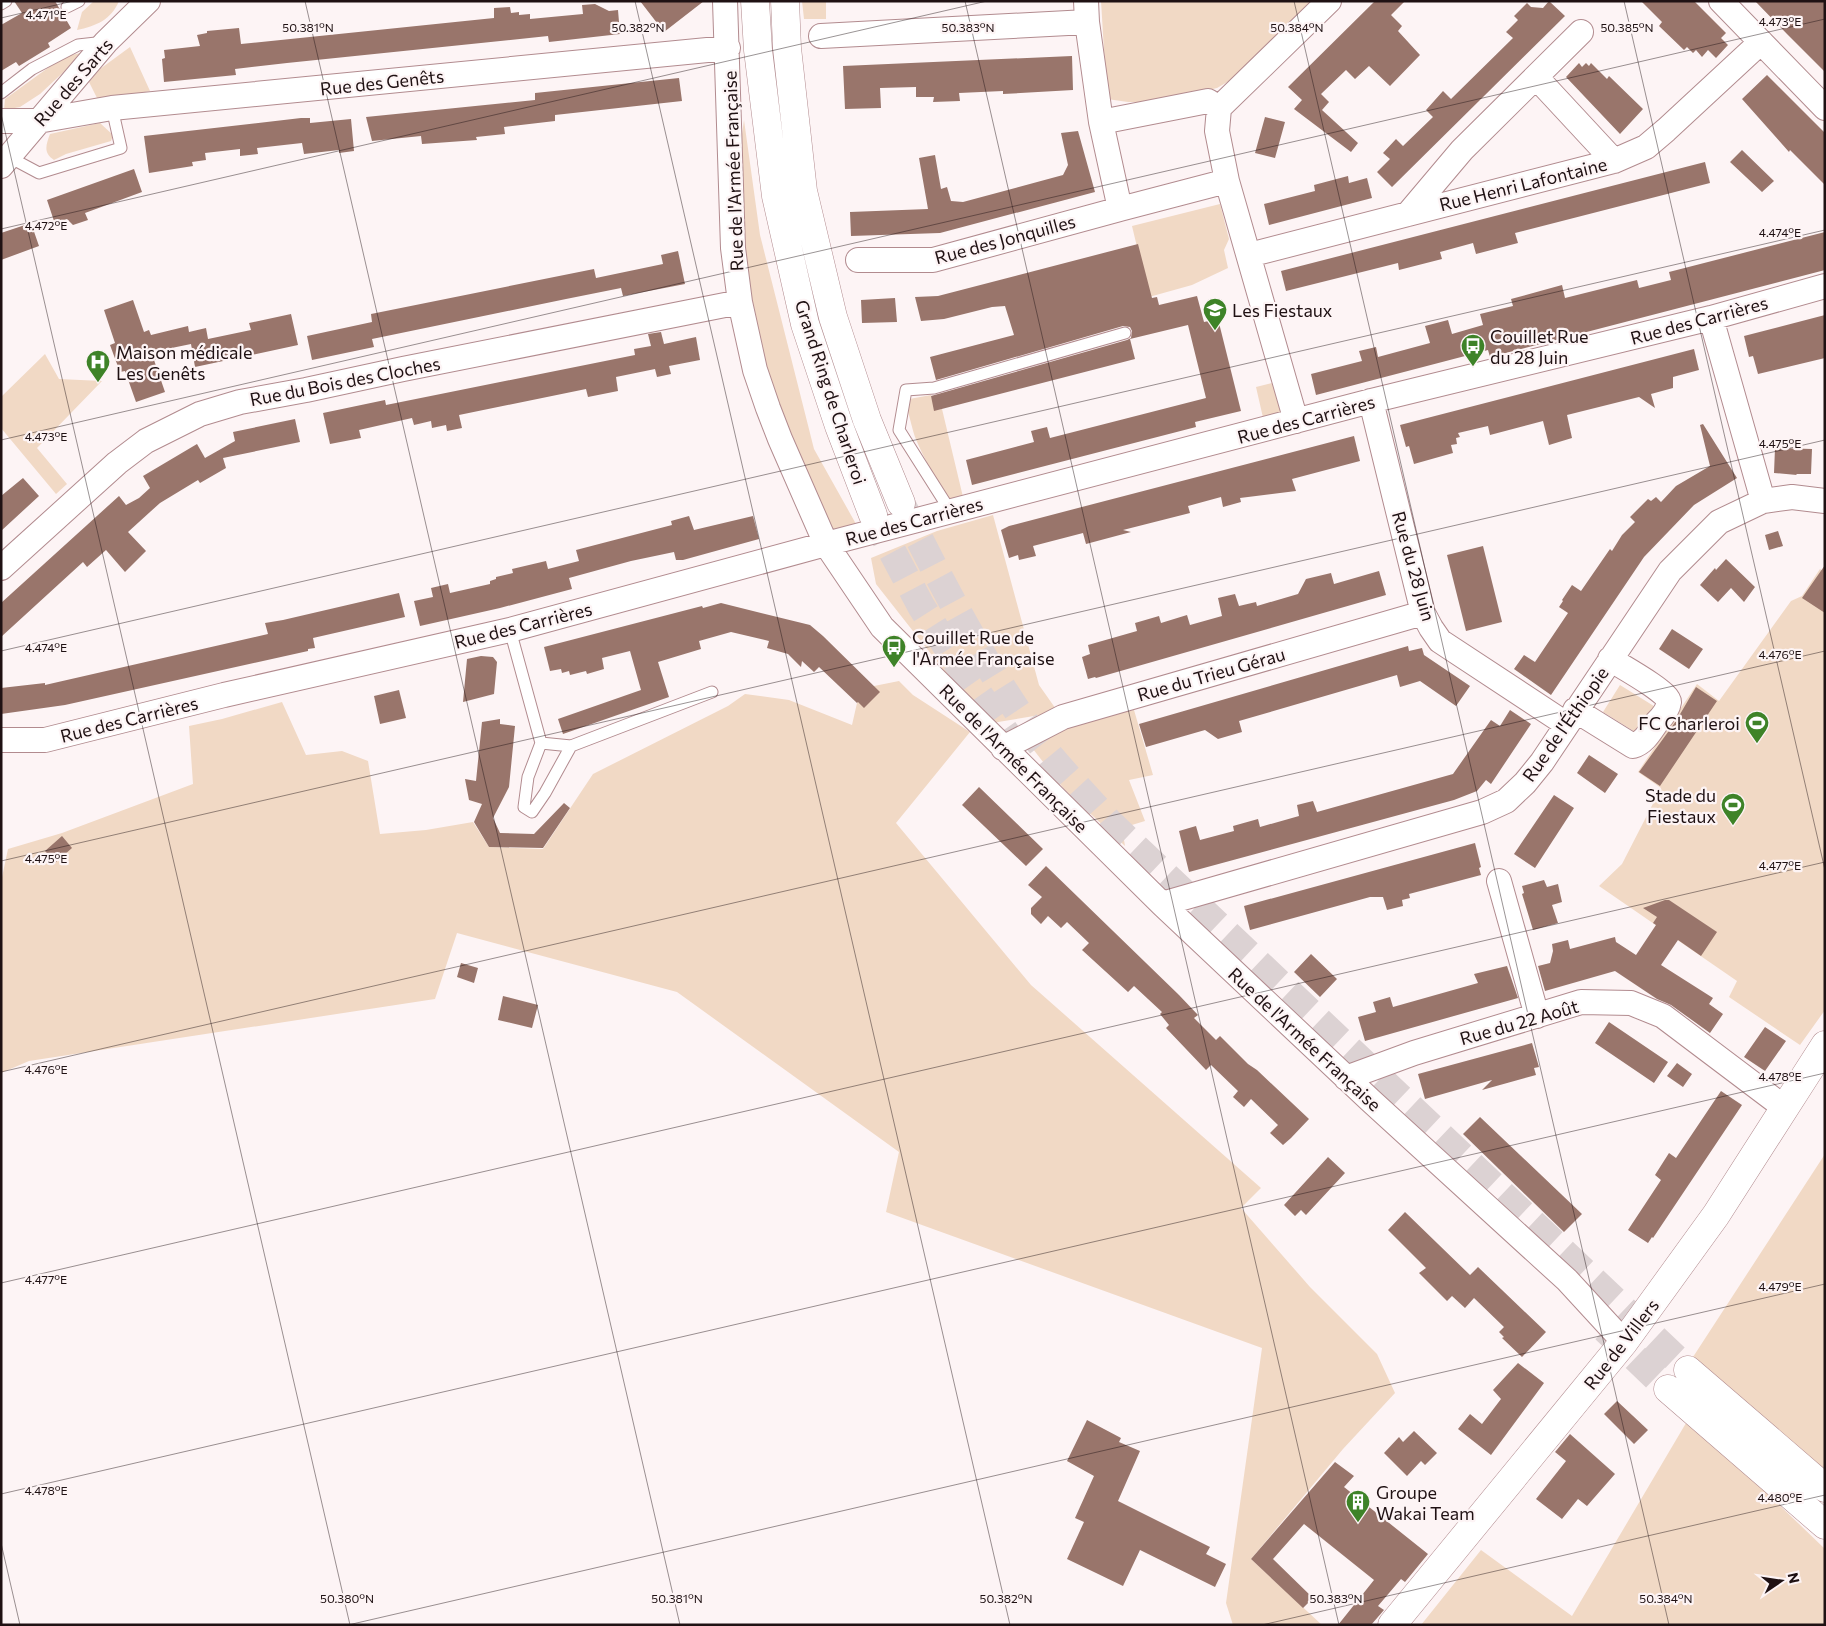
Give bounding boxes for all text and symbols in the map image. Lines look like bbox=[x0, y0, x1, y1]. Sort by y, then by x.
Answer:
text: 4.471°E bbox=[25, 7, 67, 21]
text: 4.473°E bbox=[1759, 14, 1801, 28]
text: 50.381°N bbox=[282, 20, 334, 34]
text: 50.382°N bbox=[612, 20, 664, 34]
text: 50.383°N bbox=[942, 20, 994, 34]
text: 50.384°N bbox=[1270, 20, 1324, 34]
text: 50.385°N bbox=[1600, 20, 1654, 34]
street label: Rue des Sarts bbox=[29, 34, 117, 130]
street label: Rue des Genêts bbox=[319, 65, 445, 99]
street label: Rue de l'Armée Française bbox=[719, 70, 747, 272]
street label: Rue Henri Lafontaine bbox=[1437, 152, 1609, 216]
street label: Rue des Jonquilles bbox=[932, 210, 1078, 268]
text: 4.472°E bbox=[25, 218, 67, 232]
text: 4.474°E bbox=[1759, 225, 1801, 239]
street label: Rue des Carrières bbox=[1628, 291, 1770, 349]
street label: Grand Ring de Charleroi bbox=[791, 297, 871, 487]
school or university icon: Les Fiestaux bbox=[1202, 297, 1228, 331]
place label: Les Fiestaux bbox=[1232, 299, 1333, 321]
place label: Couillet Rue du 28 Juin bbox=[1490, 325, 1589, 368]
bus stop icon: Couillet Rue du 28 Juin bbox=[1460, 333, 1486, 367]
place label: Maison médicale Les Genêts bbox=[116, 341, 252, 384]
hospital icon: Maison médicale Les Genêts bbox=[85, 349, 111, 383]
street label: Rue du Bois des Cloches bbox=[248, 352, 442, 410]
street label: Rue des Carrières bbox=[1235, 390, 1377, 448]
text: 4.473°E bbox=[25, 429, 67, 443]
text: 4.475°E bbox=[1759, 436, 1801, 450]
street label: Rue des Carrières bbox=[843, 492, 985, 550]
street label: Rue du 28 Juin bbox=[1388, 508, 1440, 624]
street label: Rue des Carrières bbox=[452, 597, 594, 653]
place label: Couillet Rue de l'Armée Française bbox=[912, 626, 1054, 669]
bus stop icon: Couillet Rue de l'Armée Française bbox=[881, 634, 907, 668]
text: 4.474°E bbox=[25, 640, 67, 654]
street label: Rue du Trieu Gérau bbox=[1134, 642, 1288, 706]
text: 4.476°E bbox=[1758, 647, 1802, 661]
street label: Rue de l'Éthiopie bbox=[1517, 662, 1613, 786]
street label: Rue de l'Armée Française bbox=[935, 679, 1093, 837]
street label: Rue des Carrières bbox=[58, 691, 200, 747]
sports icon: FC Charleroi bbox=[1744, 710, 1770, 744]
place label: FC Charleroi bbox=[1638, 712, 1740, 734]
place label: Stade du Fiestaux bbox=[1645, 784, 1716, 827]
sports icon: Stade du Fiestaux bbox=[1720, 792, 1746, 826]
text: 4.475°E bbox=[25, 851, 67, 865]
text: 4.477°E bbox=[1759, 858, 1801, 872]
street label: Rue de l'Armée Française bbox=[1224, 963, 1386, 1115]
street label: Rue du 22 Août bbox=[1457, 995, 1581, 1049]
text: 4.476°E bbox=[24, 1062, 68, 1076]
text: 4.478°E bbox=[1758, 1069, 1802, 1083]
text: 4.477°E bbox=[25, 1272, 67, 1286]
text: 4.479°E bbox=[1758, 1279, 1802, 1293]
street label: Rue de Villers bbox=[1579, 1294, 1663, 1394]
place label: Groupe Wakai Team bbox=[1376, 1481, 1475, 1524]
text: 4.478°E bbox=[24, 1483, 68, 1497]
building icon: Groupe Wakai Team bbox=[1345, 1489, 1371, 1523]
text: 4.480°E bbox=[1758, 1490, 1802, 1504]
north arrow bbox=[1756, 1556, 1806, 1606]
text: N bbox=[1785, 1571, 1804, 1585]
text: 50.380°N bbox=[320, 1591, 374, 1605]
text: 50.381°N bbox=[651, 1591, 703, 1605]
text: 50.382°N bbox=[980, 1591, 1032, 1605]
text: 50.383°N bbox=[1310, 1591, 1362, 1605]
text: 50.384°N bbox=[1639, 1591, 1693, 1605]

